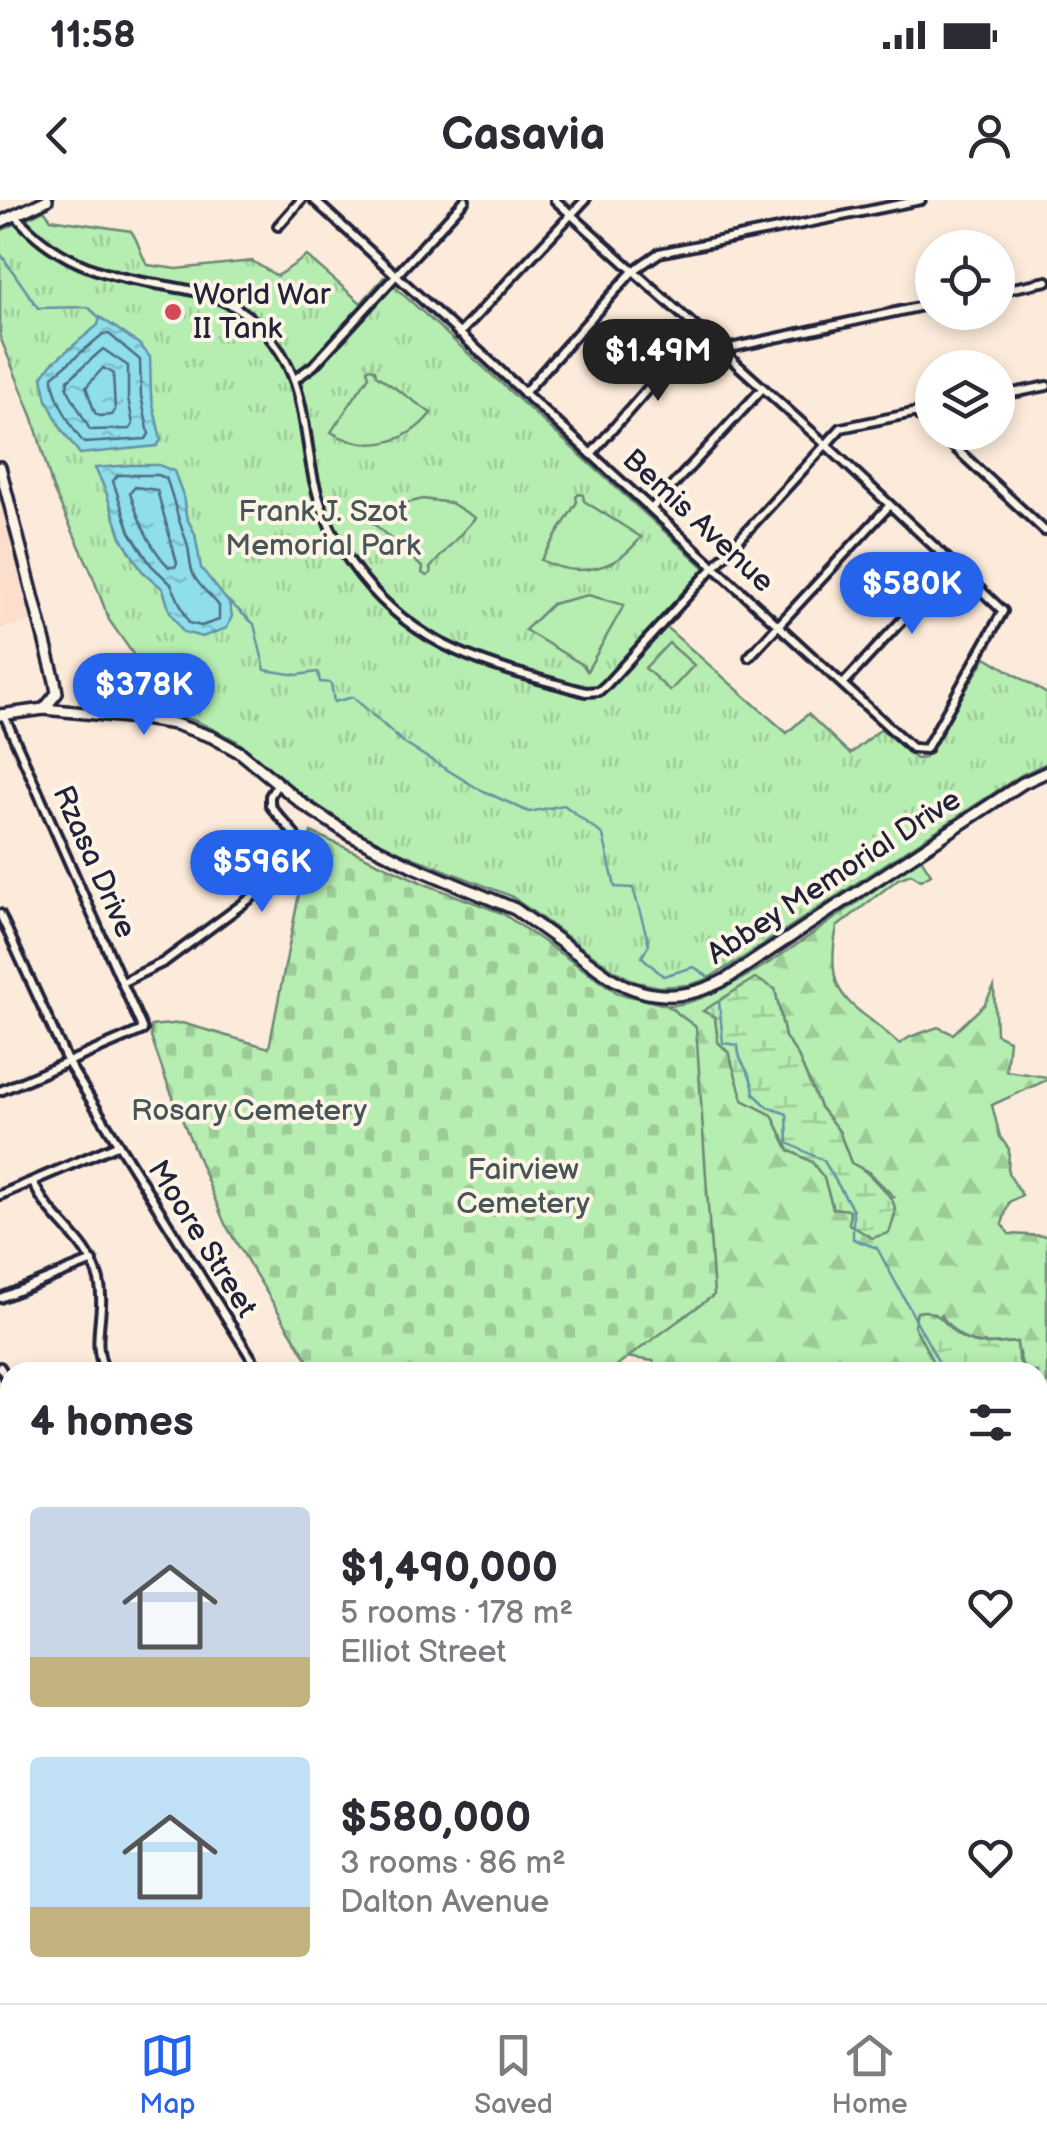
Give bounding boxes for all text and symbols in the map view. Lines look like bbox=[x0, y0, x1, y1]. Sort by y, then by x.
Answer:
text: 11:58 bbox=[50, 13, 136, 58]
icon: back bbox=[30, 108, 85, 163]
text: Casavia bbox=[442, 108, 605, 163]
icon: person bbox=[962, 108, 1017, 163]
map controls bbox=[915, 230, 1015, 450]
button: locate bbox=[915, 230, 1015, 330]
place label: World War II Tank bbox=[193, 277, 332, 347]
marker: World War II Tank bbox=[162, 301, 184, 323]
pin: $1.49M bbox=[577, 319, 739, 404]
text: $1.49M bbox=[605, 332, 711, 371]
button: layers bbox=[915, 350, 1015, 450]
street label: Bemis Avenue bbox=[615, 442, 781, 600]
park label: Frank J. Szot Memorial Park bbox=[225, 494, 421, 564]
pin: $580K bbox=[842, 552, 982, 637]
text: $580K bbox=[862, 565, 962, 604]
pin: $378K bbox=[74, 653, 214, 738]
text: $378K bbox=[95, 666, 193, 705]
street label: Rzasa Drive bbox=[44, 780, 144, 944]
street label: Abbey Memorial Drive bbox=[700, 782, 968, 972]
pin: $596K bbox=[192, 830, 332, 915]
text: $596K bbox=[212, 843, 312, 882]
park label: Rosary Cemetery bbox=[131, 1093, 367, 1129]
park label: Fairview Cemetery bbox=[456, 1152, 590, 1222]
street label: Moore Street bbox=[140, 1154, 264, 1324]
icon: filters bbox=[963, 1395, 1018, 1450]
text: 4 homes bbox=[30, 1397, 194, 1448]
text: $1,490,000 bbox=[340, 1543, 558, 1594]
icon: home bbox=[110, 1547, 230, 1667]
icon: heart bbox=[963, 1580, 1018, 1635]
text: 5 rooms · 178 m² bbox=[340, 1594, 573, 1633]
text: Elliot Street bbox=[340, 1633, 506, 1672]
text: $580,000 bbox=[340, 1793, 531, 1844]
icon: home bbox=[110, 1797, 230, 1917]
icon: heart bbox=[963, 1830, 1018, 1885]
text: 3 rooms · 86 m² bbox=[340, 1844, 566, 1883]
text: Dalton Avenue bbox=[340, 1883, 549, 1922]
tab: Map bbox=[139, 2028, 196, 2121]
tab: Saved bbox=[474, 2028, 553, 2121]
tab: Home bbox=[832, 2028, 908, 2121]

